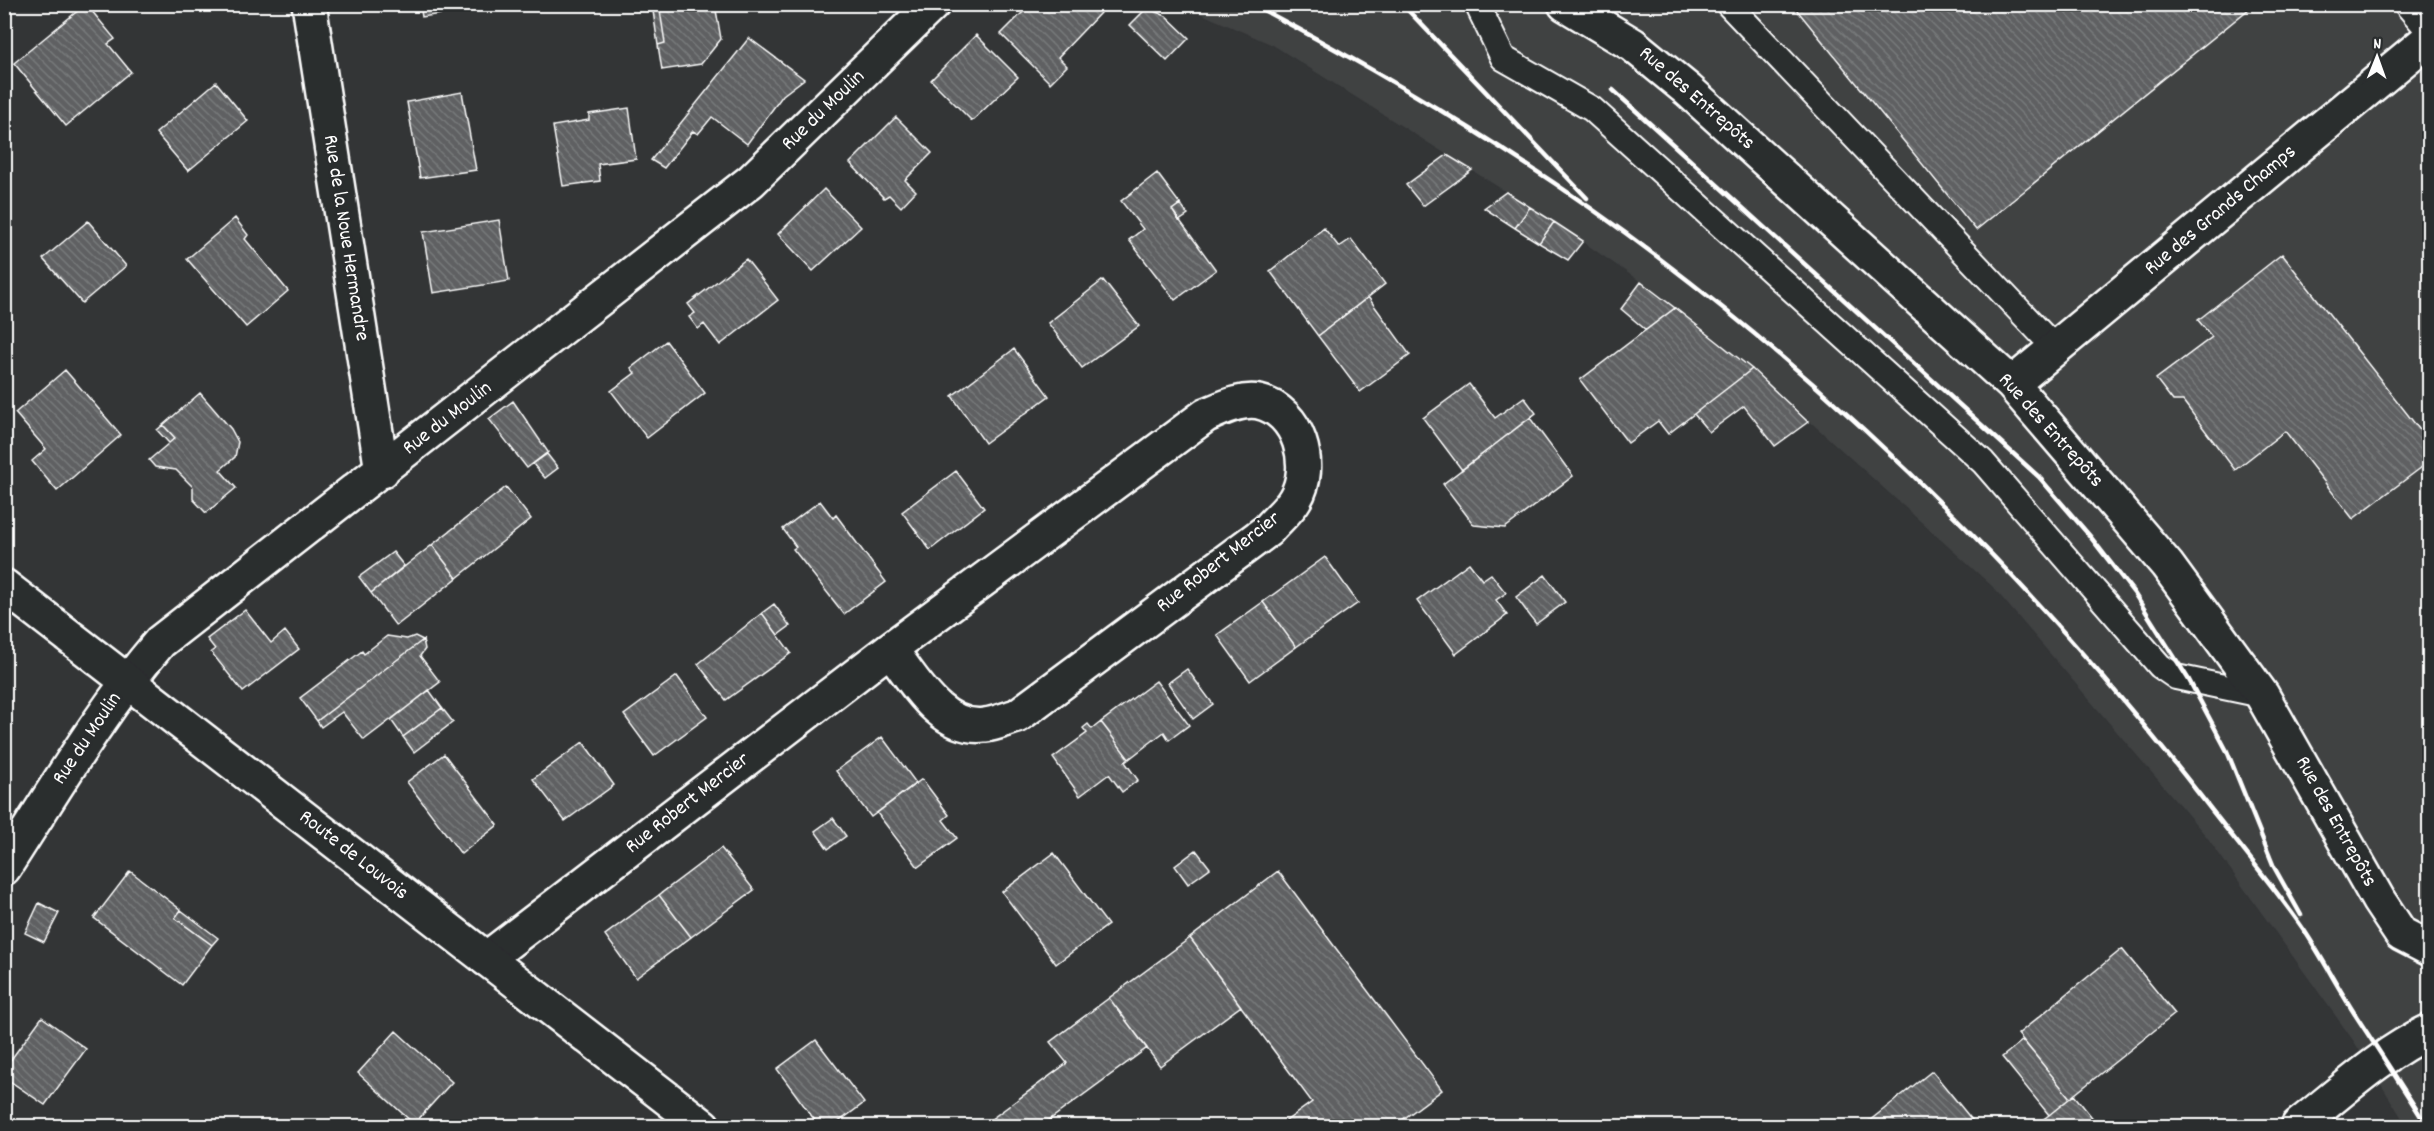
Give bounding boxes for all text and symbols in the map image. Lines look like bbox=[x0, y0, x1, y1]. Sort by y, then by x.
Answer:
north arrow bbox=[2347, 27, 2407, 87]
text: N bbox=[2373, 33, 2381, 56]
street label: Rue des Entrepôts bbox=[1631, 40, 1761, 158]
street label: Rue du Moulin bbox=[775, 63, 873, 159]
street label: Rue de la Noue Hermandre bbox=[314, 133, 376, 343]
street label: Rue des Grands Champs bbox=[2138, 138, 2304, 284]
street label: Rue des Entrepôts bbox=[1990, 367, 2110, 495]
street label: Rue du Moulin bbox=[397, 374, 499, 464]
street label: Rue Robert Mercier bbox=[1151, 505, 1288, 621]
street label: Rue du Moulin bbox=[46, 687, 130, 791]
street label: Rue Robert Mercier bbox=[620, 746, 757, 862]
street label: Rue des Entrepôts bbox=[2287, 751, 2383, 893]
street label: Route de Louvois bbox=[292, 804, 414, 908]

